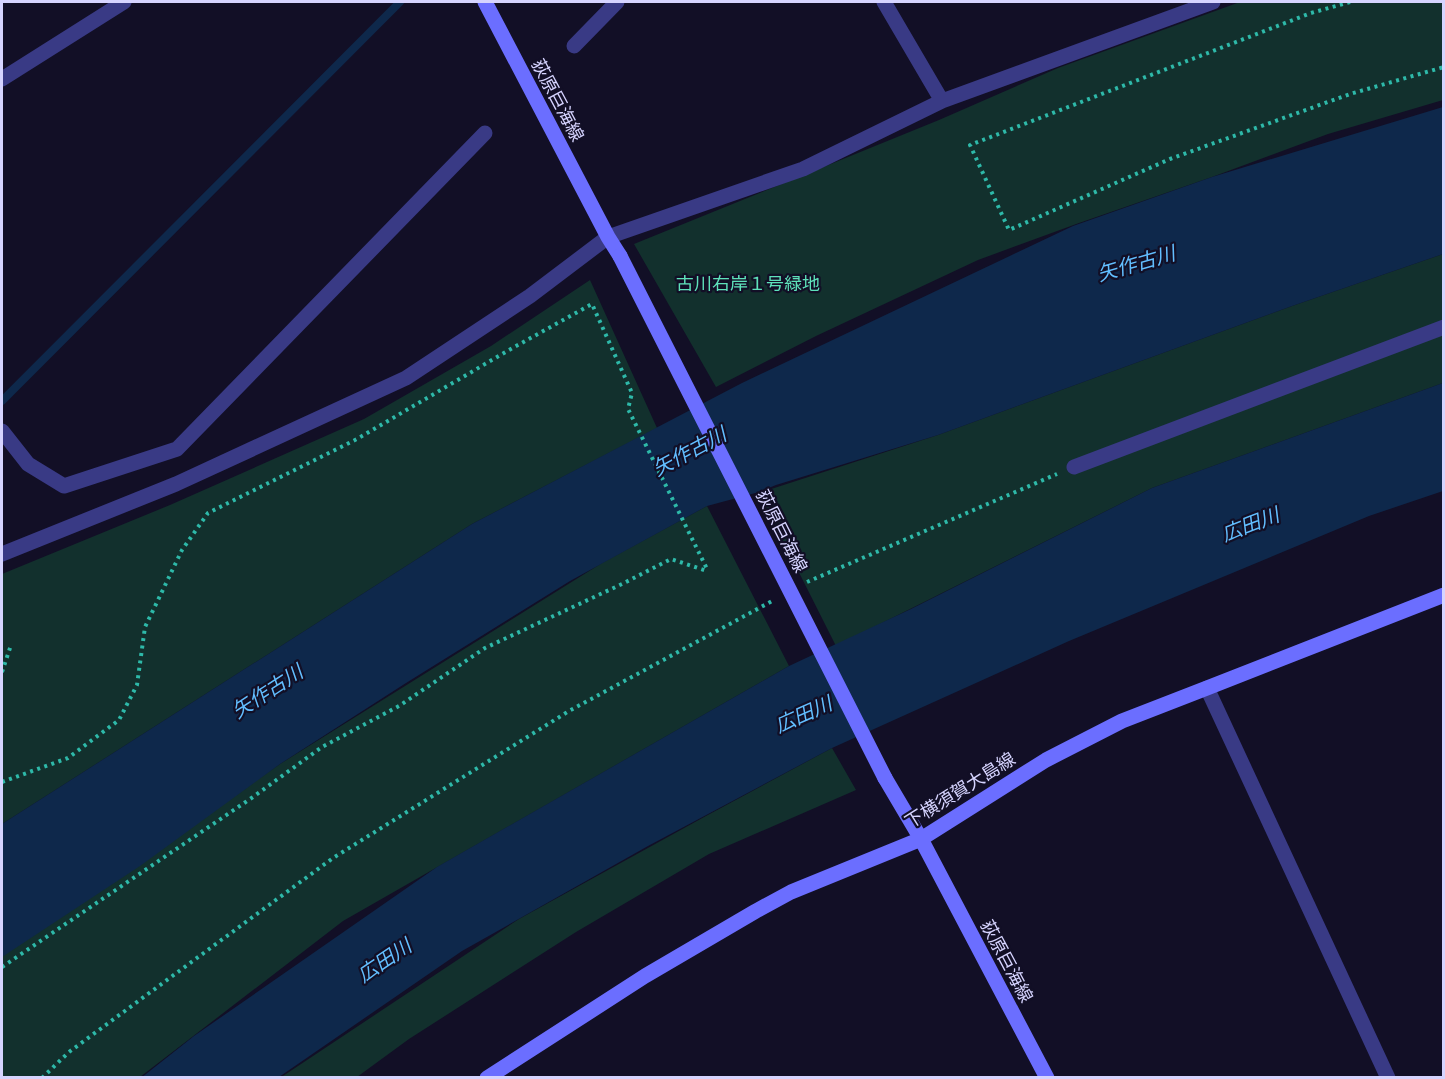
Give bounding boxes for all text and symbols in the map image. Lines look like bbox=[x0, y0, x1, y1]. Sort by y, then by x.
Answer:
street label: 荻原巨海線 bbox=[527, 55, 589, 145]
water label: 矢作古川 bbox=[1094, 239, 1180, 286]
park label: 古川右岸１号緑地 bbox=[676, 272, 820, 295]
water label: 矢作古川 bbox=[648, 420, 732, 481]
street label: 荻原巨海線 bbox=[751, 486, 813, 576]
water label: 広田川 bbox=[1218, 501, 1284, 546]
water label: 矢作古川 bbox=[227, 658, 309, 723]
water label: 広田川 bbox=[771, 690, 837, 738]
street label: 下横須賀大島線 bbox=[900, 747, 1020, 833]
street label: 荻原巨海線 bbox=[976, 916, 1038, 1006]
water label: 広田川 bbox=[352, 932, 418, 987]

